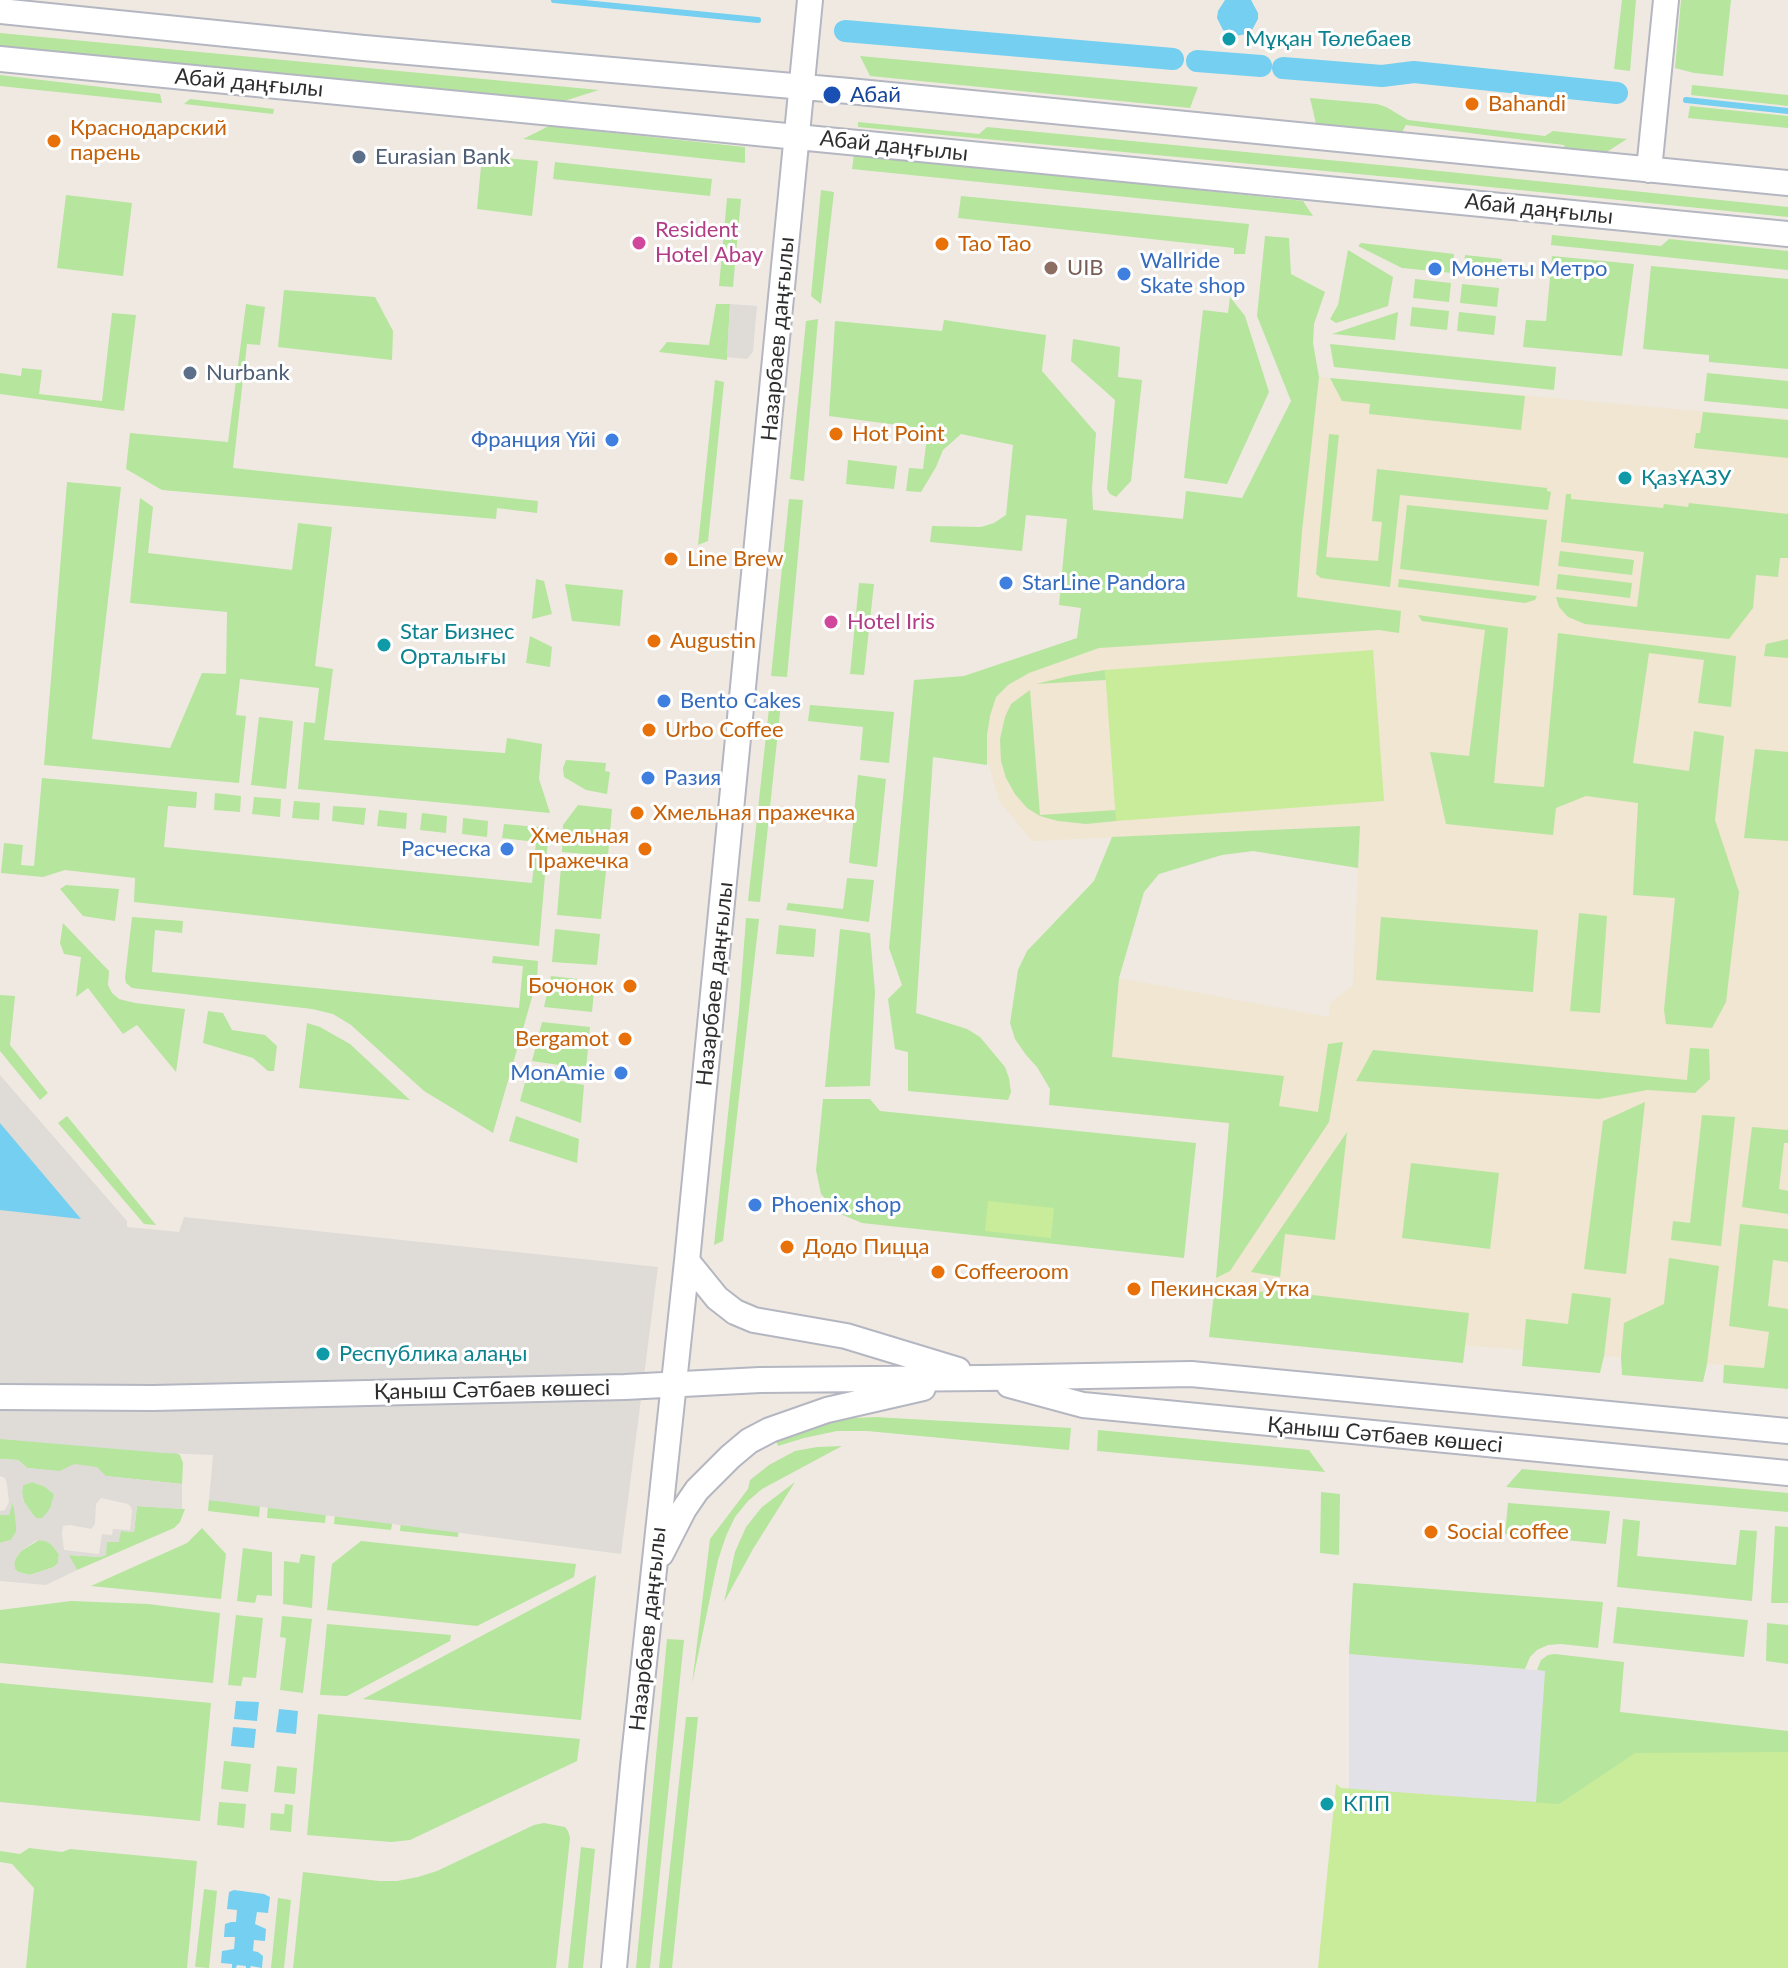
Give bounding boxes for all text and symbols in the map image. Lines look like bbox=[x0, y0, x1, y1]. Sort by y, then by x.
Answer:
place label: Мұқан Төлебаев bbox=[1245, 26, 1411, 52]
marker: Мұқан Төлебаев bbox=[1220, 30, 1238, 48]
street label: Абай даңғылы bbox=[174, 63, 324, 103]
place label: Абай bbox=[850, 82, 901, 108]
marker: Абай bbox=[821, 84, 843, 106]
place label: Bahandi bbox=[1488, 91, 1566, 117]
marker: Bahandi bbox=[1463, 95, 1481, 113]
place label: Краснодарский парень bbox=[70, 115, 227, 166]
street label: Абай даңғылы bbox=[819, 125, 969, 167]
marker: Краснодарский парень bbox=[45, 132, 63, 150]
place label: Eurasian Bank bbox=[375, 144, 510, 170]
marker: Eurasian Bank bbox=[350, 148, 368, 166]
street label: Абай даңғылы bbox=[1464, 188, 1614, 230]
place label: Resident Hotel Abay bbox=[655, 217, 763, 268]
place label: Tao Tao bbox=[958, 231, 1031, 257]
marker: Resident Hotel Abay bbox=[630, 234, 648, 252]
marker: Tao Tao bbox=[933, 235, 951, 253]
street label: Назарбаев даңғылы bbox=[756, 236, 800, 442]
place label: Wallride Skate shop bbox=[1140, 248, 1245, 300]
place label: UIB bbox=[1067, 255, 1104, 281]
place label: Монеты Метро bbox=[1451, 256, 1607, 282]
marker: UIB bbox=[1042, 259, 1060, 277]
marker: Монеты Метро bbox=[1426, 260, 1444, 278]
marker: Wallride Skate shop bbox=[1115, 265, 1133, 283]
place label: Nurbank bbox=[206, 360, 290, 386]
marker: Nurbank bbox=[181, 364, 199, 382]
place label: Hot Point bbox=[852, 421, 945, 447]
marker: Hot Point bbox=[827, 425, 845, 443]
place label: Франция Үйі bbox=[471, 427, 596, 453]
marker: Франция Үйі bbox=[603, 431, 621, 449]
place label: ҚазҰАЗУ bbox=[1641, 465, 1731, 491]
marker: ҚазҰАЗУ bbox=[1616, 469, 1634, 487]
place label: Line Brew bbox=[687, 546, 783, 572]
marker: Line Brew bbox=[662, 550, 680, 568]
place label: StarLine Pandora bbox=[1022, 570, 1186, 596]
marker: StarLine Pandora bbox=[997, 574, 1015, 592]
place label: Hotel Iris bbox=[847, 609, 935, 635]
marker: Hotel Iris bbox=[822, 613, 840, 631]
place label: Star Бизнес Орталығы bbox=[400, 619, 514, 670]
place label: Augustin bbox=[670, 628, 756, 654]
marker: Augustin bbox=[645, 632, 663, 650]
marker: Star Бизнес Орталығы bbox=[375, 636, 393, 654]
place label: Bento Cakes bbox=[680, 688, 801, 714]
marker: Bento Cakes bbox=[655, 692, 673, 710]
place label: Urbo Coffee bbox=[665, 717, 784, 743]
marker: Urbo Coffee bbox=[640, 721, 658, 739]
place label: Разия bbox=[664, 765, 721, 791]
marker: Разия bbox=[639, 769, 657, 787]
place label: Хмельная пражечка bbox=[653, 800, 855, 826]
marker: Хмельная пражечка bbox=[628, 804, 646, 822]
place label: Хмельная Пражечка bbox=[528, 823, 629, 874]
place label: Расческа bbox=[401, 836, 491, 862]
marker: Расческа bbox=[498, 840, 516, 858]
marker: Хмельная Пражечка bbox=[636, 840, 654, 858]
street label: Назарбаев даңғылы bbox=[691, 881, 739, 1087]
place label: Бочонок bbox=[528, 973, 614, 999]
marker: Бочонок bbox=[621, 977, 639, 995]
place label: Bergamot bbox=[515, 1026, 609, 1052]
marker: Bergamot bbox=[616, 1030, 634, 1048]
place label: MonAmie bbox=[510, 1060, 605, 1086]
marker: MonAmie bbox=[612, 1064, 630, 1082]
place label: Phoenix shop bbox=[771, 1192, 901, 1218]
marker: Phoenix shop bbox=[746, 1196, 764, 1214]
place label: Додо Пицца bbox=[803, 1234, 929, 1260]
marker: Додо Пицца bbox=[778, 1238, 796, 1256]
place label: Coffeeroom bbox=[954, 1259, 1069, 1285]
marker: Coffeeroom bbox=[929, 1263, 947, 1281]
place label: Пекинская Утка bbox=[1150, 1276, 1310, 1302]
marker: Пекинская Утка bbox=[1125, 1280, 1143, 1298]
place label: Республика алаңы bbox=[339, 1341, 527, 1367]
marker: Республика алаңы bbox=[314, 1345, 332, 1363]
street label: Қаныш Сәтбаев көшесі bbox=[374, 1375, 610, 1405]
street label: Қаныш Сәтбаев көшесі bbox=[1266, 1412, 1504, 1458]
place label: Social coffee bbox=[1447, 1519, 1569, 1545]
marker: Social coffee bbox=[1422, 1523, 1440, 1541]
street label: Назарбаев даңғылы bbox=[624, 1526, 672, 1732]
place label: КПП bbox=[1343, 1791, 1390, 1817]
marker: КПП bbox=[1318, 1795, 1336, 1813]

